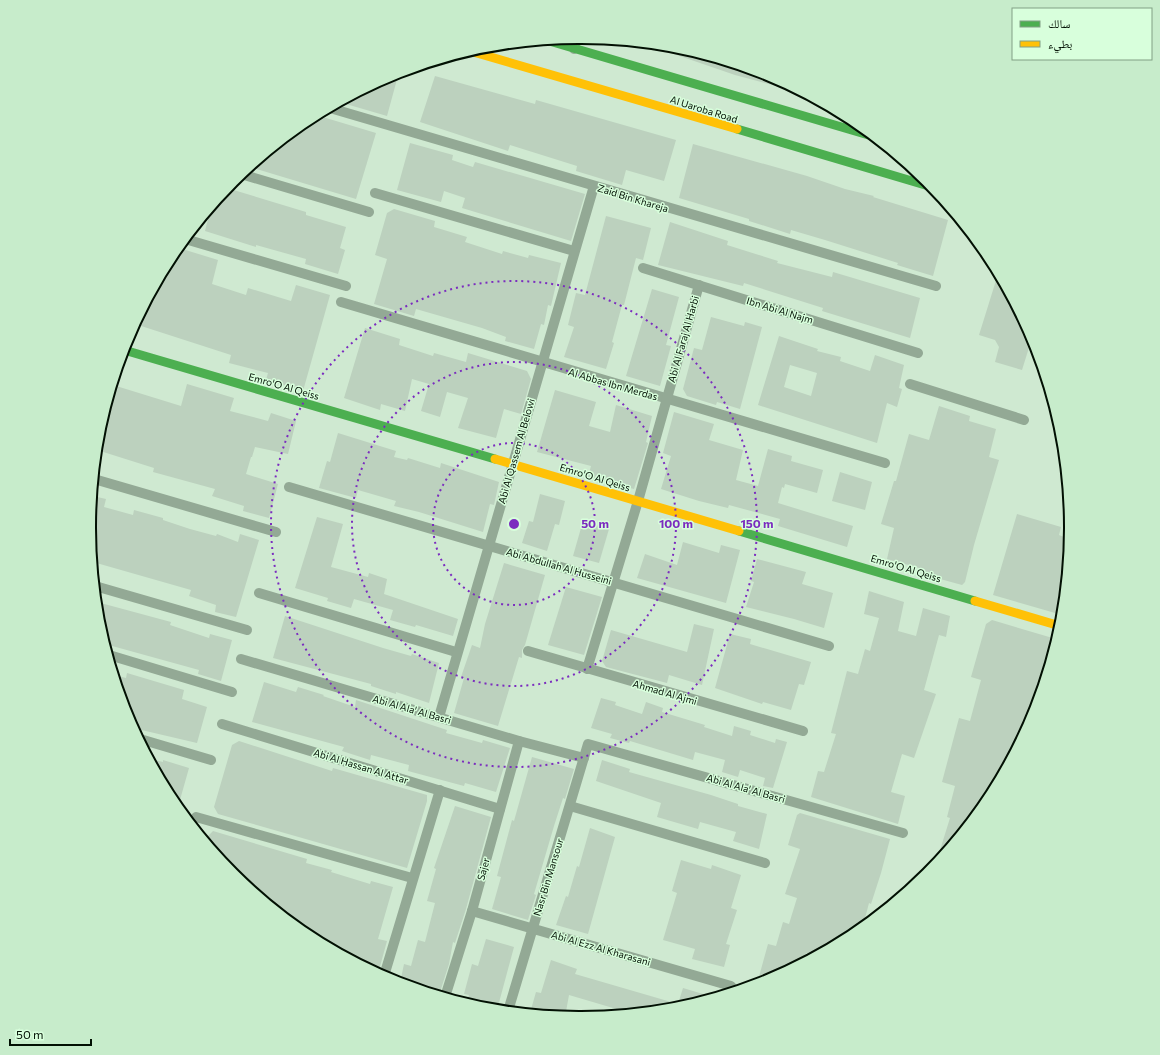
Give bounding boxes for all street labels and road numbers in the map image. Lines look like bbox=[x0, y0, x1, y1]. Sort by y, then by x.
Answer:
street label: Al Uaroba Road bbox=[669, 93, 739, 125]
street label: Zaid Bin Khareja bbox=[596, 182, 670, 214]
street label: Abi Al Faraj Al Harbi bbox=[665, 294, 701, 384]
street label: Ibn Abi Al Najm bbox=[745, 294, 815, 326]
street label: Al Abbas Ibn Merdas bbox=[567, 366, 659, 403]
street label: Emro'O Al Qeiss bbox=[247, 370, 321, 402]
street label: Abi Al Qassem Al Belowi bbox=[495, 397, 537, 505]
street label: Emro'O Al Qeiss bbox=[558, 461, 632, 494]
street label: Abi Abdullah Al Husseini bbox=[505, 545, 613, 587]
street label: Emro'O Al Qeiss bbox=[869, 552, 943, 585]
street label: Ahmad Al Ajmi bbox=[631, 677, 699, 707]
street label: Abi Al Ala' Al Basri bbox=[371, 692, 453, 726]
street label: Abi Al Hassan Al Attar bbox=[312, 746, 410, 786]
street label: Abi Al Ala' Al Basri bbox=[705, 771, 787, 805]
street label: Nasr Bin Mansour bbox=[531, 837, 565, 917]
street label: Sajer bbox=[474, 856, 492, 882]
street label: Abi Al Ezz Al Kharasani bbox=[550, 928, 652, 968]

